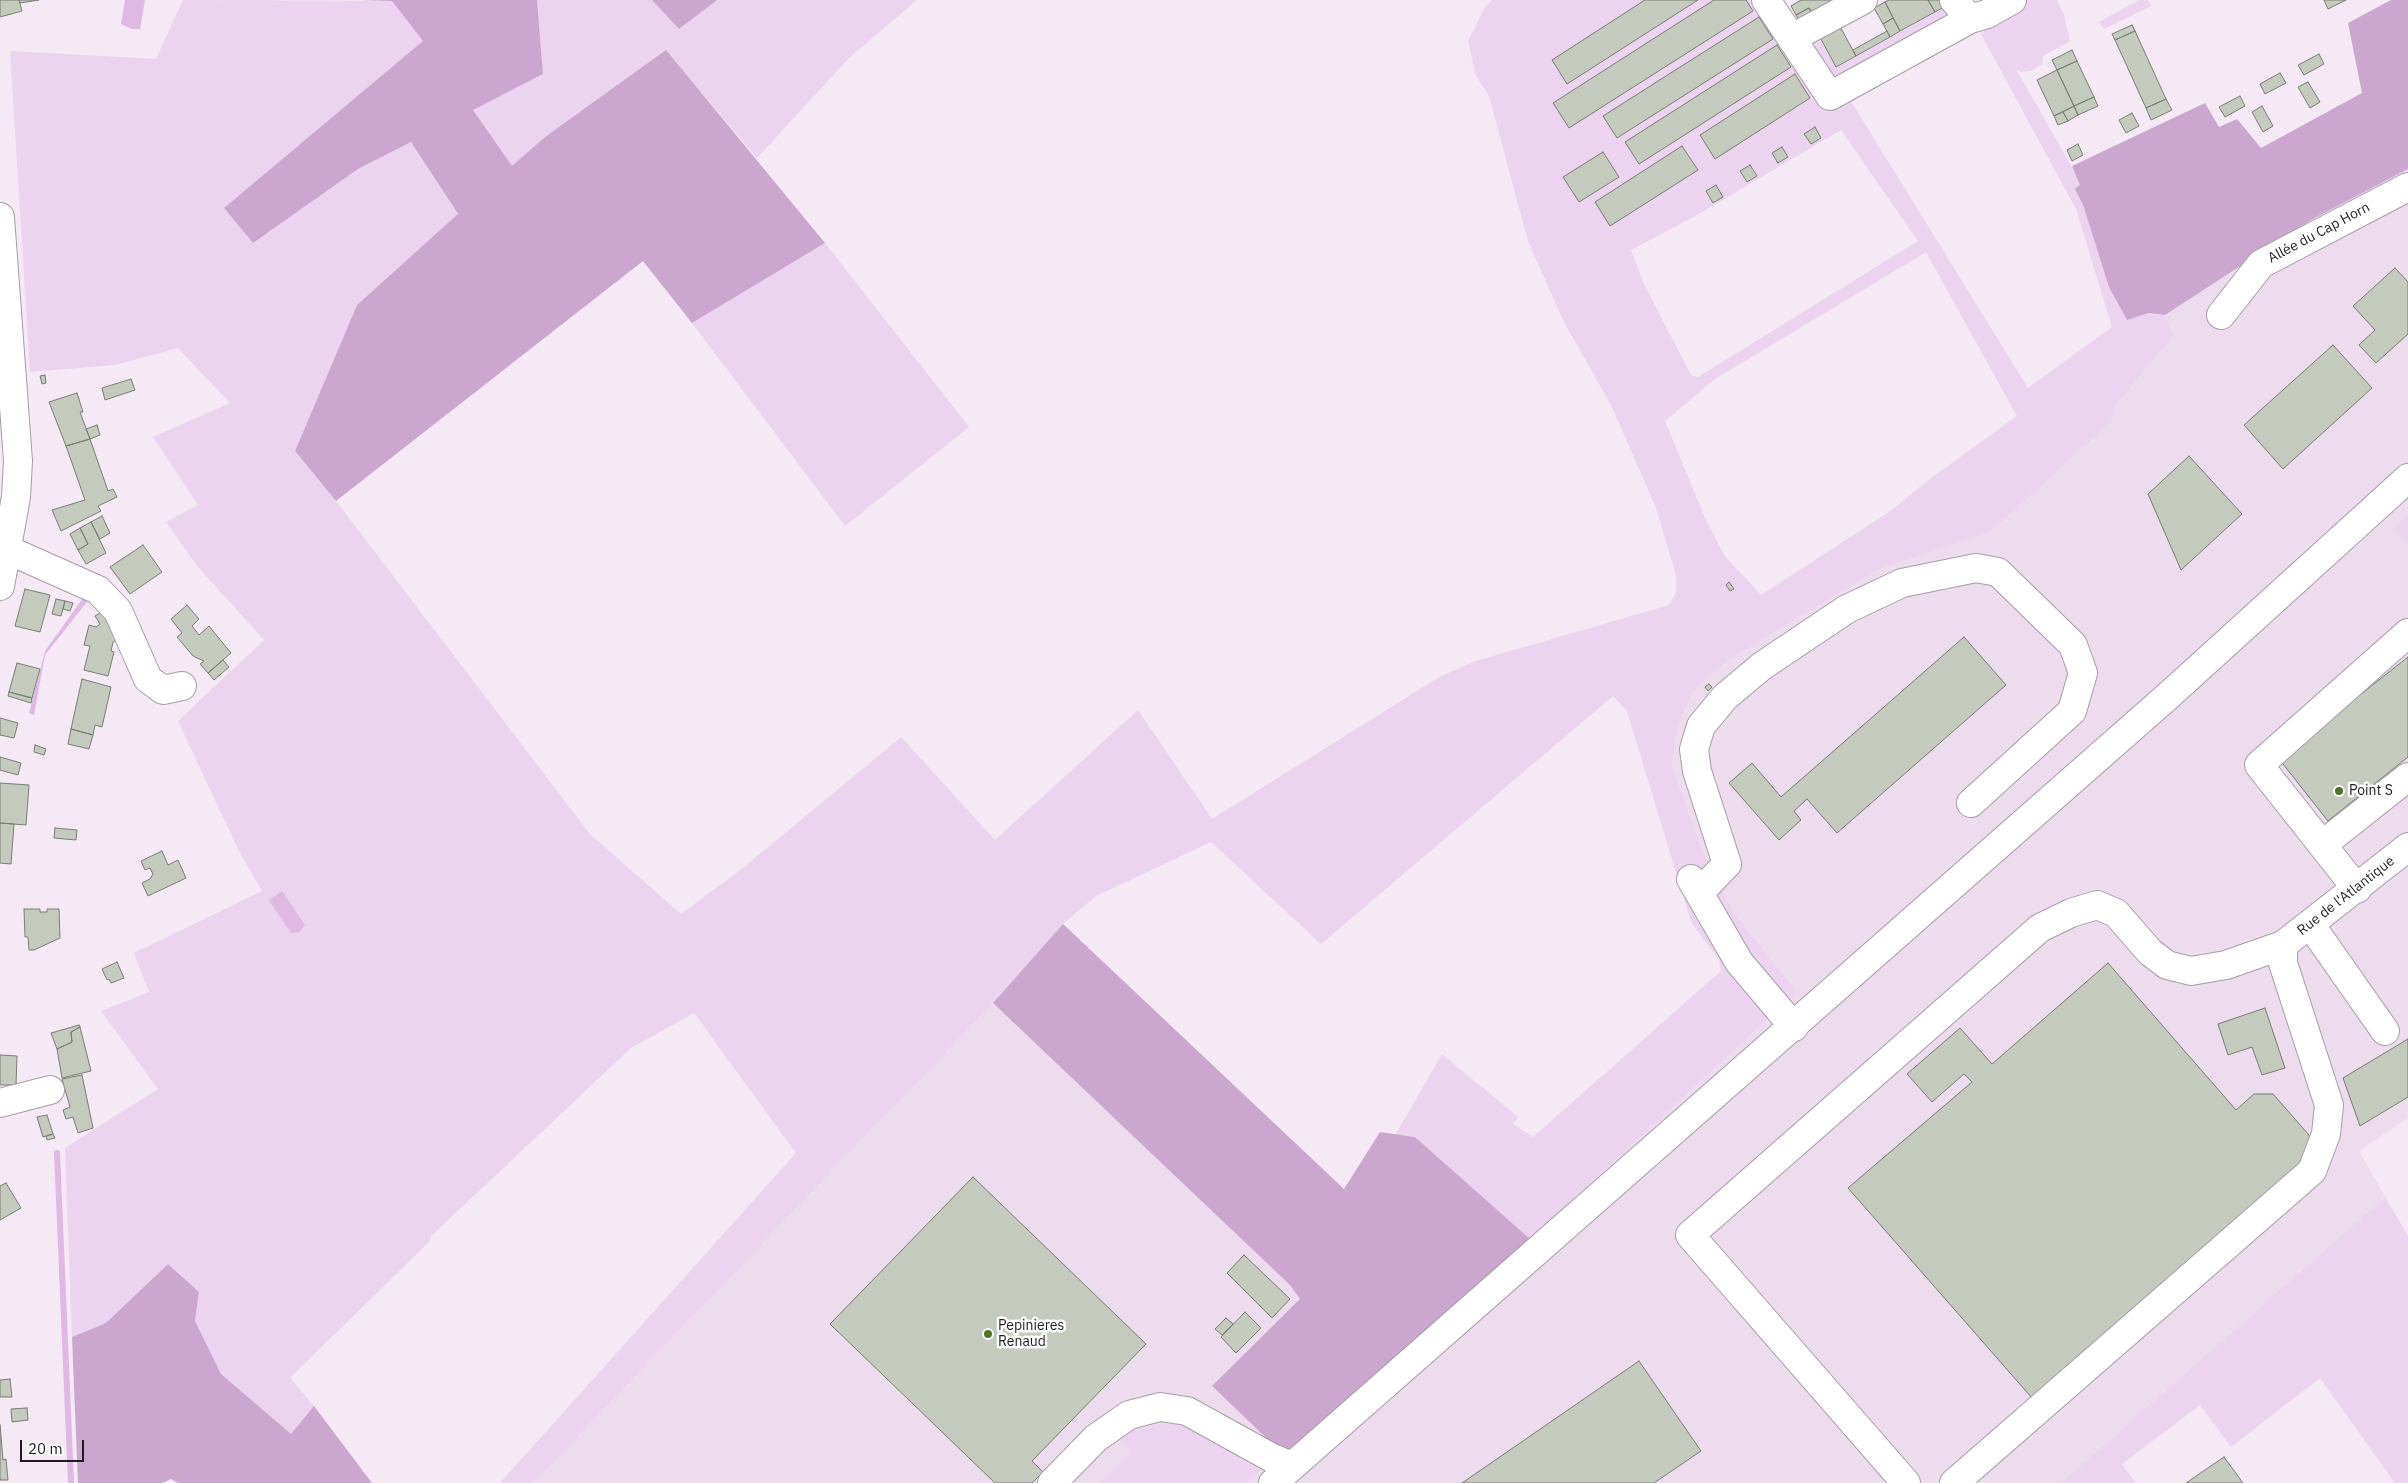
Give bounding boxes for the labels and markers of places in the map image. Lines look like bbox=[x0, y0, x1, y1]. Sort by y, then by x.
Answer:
place label: Point S bbox=[2349, 783, 2393, 799]
marker: Point S bbox=[2333, 785, 2345, 797]
place label: Pepinieres Renaud bbox=[998, 1318, 1064, 1350]
marker: Pepinieres Renaud bbox=[982, 1328, 994, 1340]

